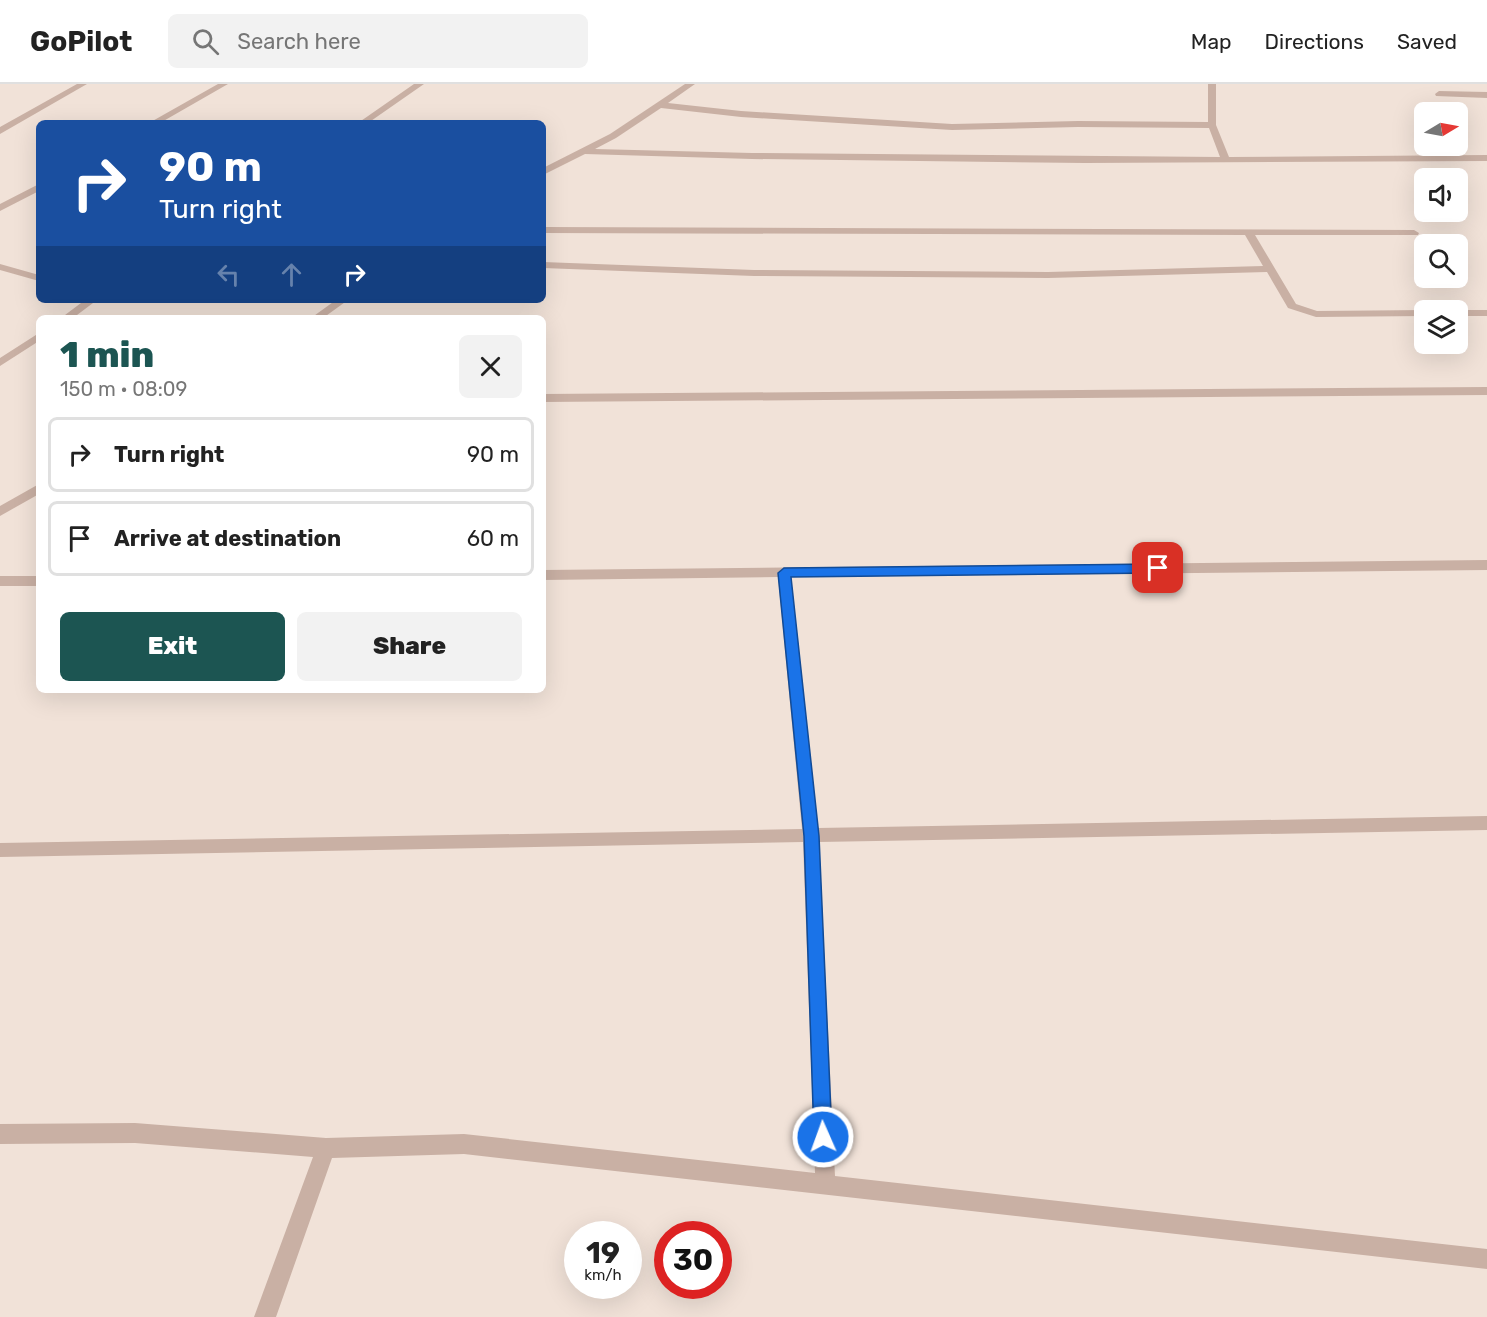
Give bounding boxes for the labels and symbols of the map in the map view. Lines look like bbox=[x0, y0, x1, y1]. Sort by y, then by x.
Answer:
north arrow bbox=[1414, 102, 1468, 156]
pin bbox=[1132, 542, 1183, 593]
position arrow bbox=[791, 1105, 855, 1169]
speed limit sign: 30 bbox=[654, 1221, 732, 1299]

